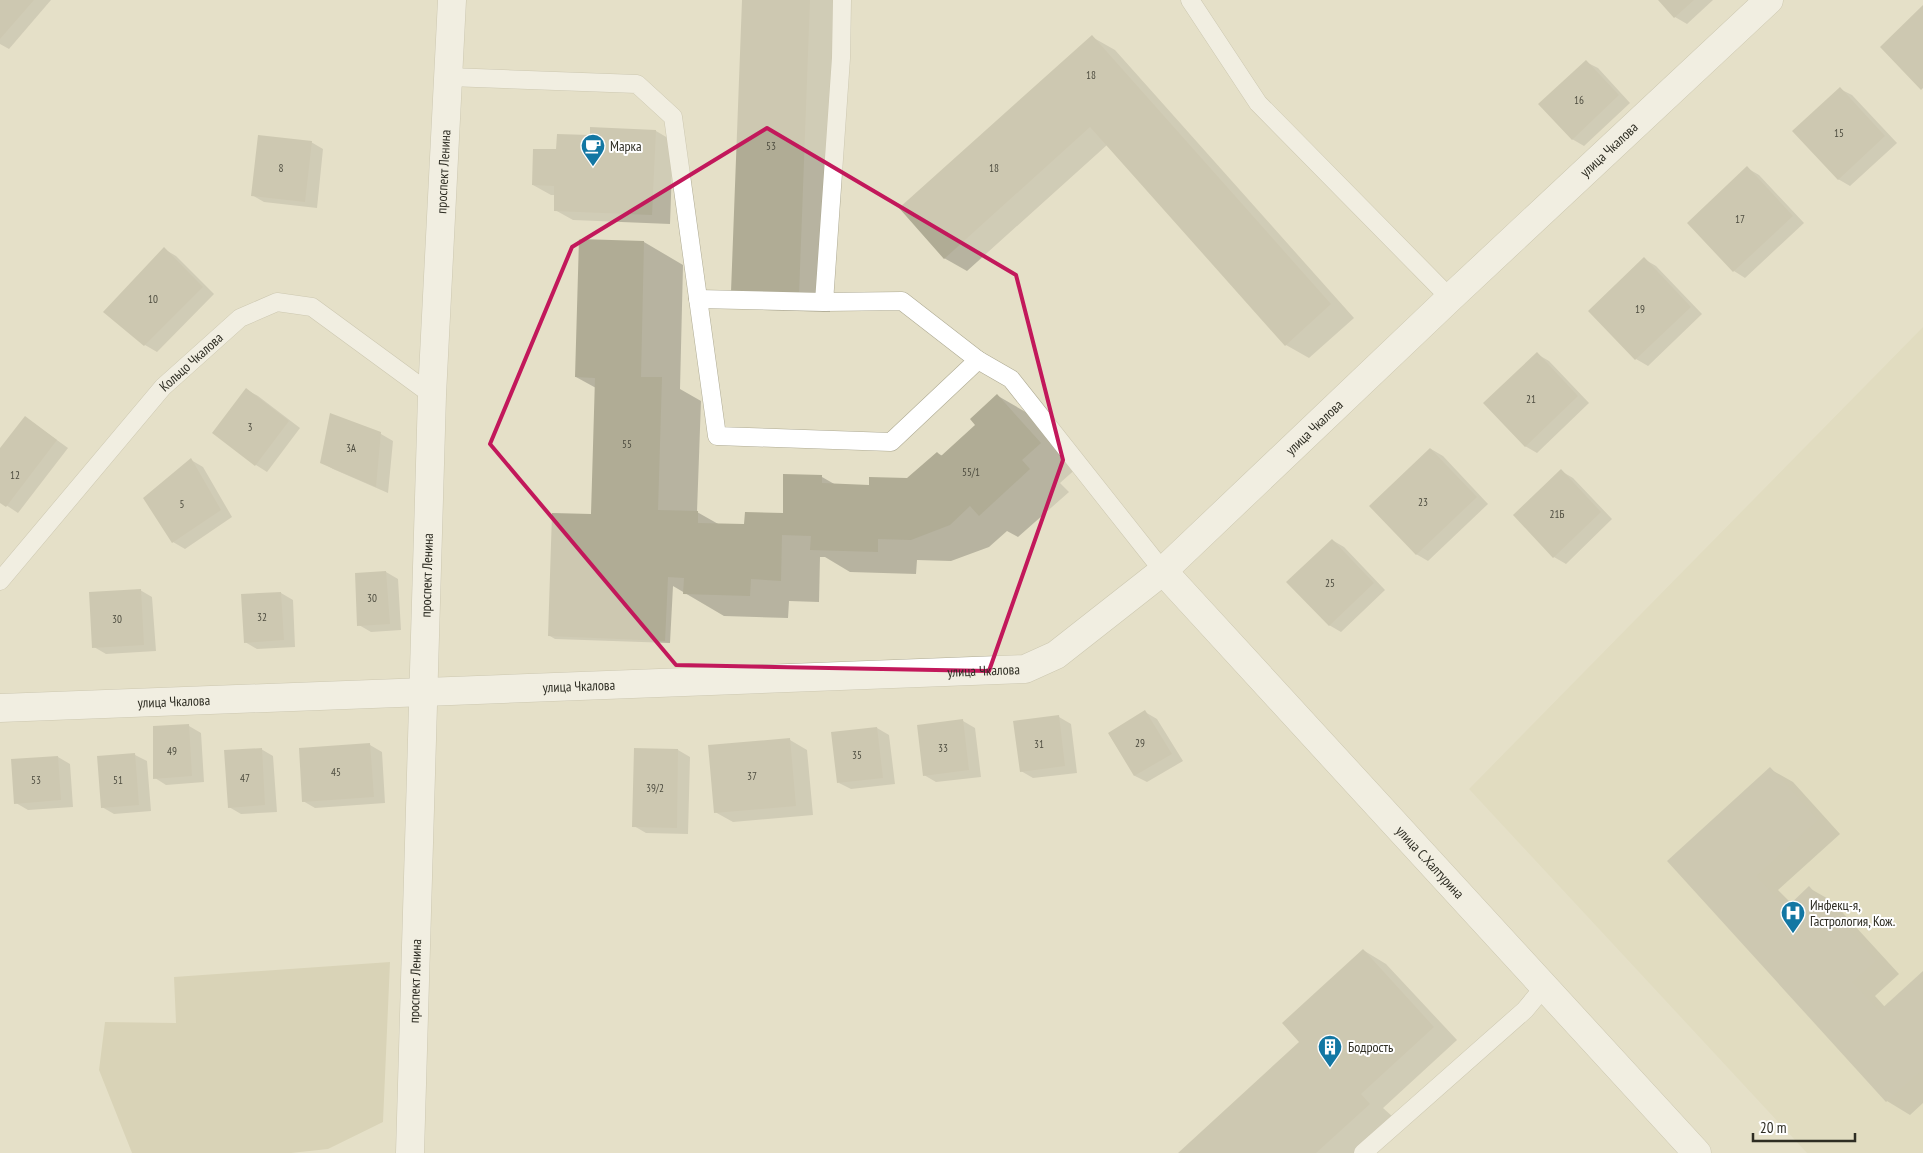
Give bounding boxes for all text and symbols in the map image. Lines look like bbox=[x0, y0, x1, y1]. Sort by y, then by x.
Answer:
house number: 18 bbox=[1086, 68, 1096, 82]
house number: 16 bbox=[1574, 93, 1584, 107]
street label: улица Чкалова bbox=[1576, 118, 1642, 181]
house number: 15 bbox=[1834, 126, 1844, 140]
street label: проспект Ленина bbox=[432, 129, 454, 214]
cafe icon: Марка bbox=[580, 133, 606, 167]
place label: Марка bbox=[610, 137, 642, 155]
house number: 53 bbox=[766, 139, 776, 153]
house number: 8 bbox=[279, 161, 284, 175]
house number: 18 bbox=[989, 161, 999, 175]
house number: 17 bbox=[1735, 212, 1745, 226]
house number: 10 bbox=[148, 292, 158, 306]
house number: 19 bbox=[1635, 302, 1645, 316]
street label: Кольцо Чкалова bbox=[155, 329, 227, 395]
house number: 21 bbox=[1526, 392, 1536, 406]
street label: улица Чкалова bbox=[1282, 396, 1347, 459]
house number: 3 bbox=[248, 420, 253, 434]
house number: 55 bbox=[622, 437, 632, 451]
house number: 3А bbox=[346, 441, 357, 455]
house number: 55/1 bbox=[962, 465, 980, 479]
house number: 12 bbox=[10, 468, 20, 482]
house number: 23 bbox=[1418, 495, 1428, 509]
house number: 5 bbox=[180, 497, 185, 511]
house number: 21Б bbox=[1550, 507, 1565, 521]
street label: проспект Ленина bbox=[417, 533, 437, 618]
house number: 25 bbox=[1325, 576, 1335, 590]
house number: 30 bbox=[367, 591, 377, 605]
house number: 32 bbox=[257, 610, 267, 624]
house number: 30 bbox=[112, 612, 122, 626]
street label: улица Чкалова bbox=[947, 660, 1020, 681]
street label: улица Чкалова bbox=[542, 676, 616, 696]
street label: улица Чкалова bbox=[137, 691, 211, 712]
house number: 29 bbox=[1135, 736, 1145, 750]
house number: 31 bbox=[1034, 737, 1044, 751]
house number: 33 bbox=[938, 741, 948, 755]
house number: 49 bbox=[167, 744, 177, 758]
house number: 35 bbox=[852, 748, 862, 762]
house number: 45 bbox=[331, 765, 341, 779]
house number: 37 bbox=[747, 769, 757, 783]
house number: 47 bbox=[240, 771, 250, 785]
house number: 53 bbox=[31, 773, 41, 787]
house number: 51 bbox=[113, 773, 123, 787]
house number: 39/2 bbox=[646, 781, 664, 795]
street label: улица С.Халтурина bbox=[1392, 822, 1468, 902]
place label: Инфекц-я, Гастрология, Кож. bbox=[1810, 896, 1895, 930]
hospital icon: Инфекц-я, Гастрология, Кож. bbox=[1780, 900, 1806, 934]
street label: проспект Ленина bbox=[405, 939, 425, 1023]
building icon: Бодрость bbox=[1317, 1034, 1343, 1068]
place label: Бодрость bbox=[1348, 1038, 1393, 1056]
scale bar bbox=[1753, 1110, 1856, 1142]
text: 20 m bbox=[1760, 1118, 1786, 1137]

